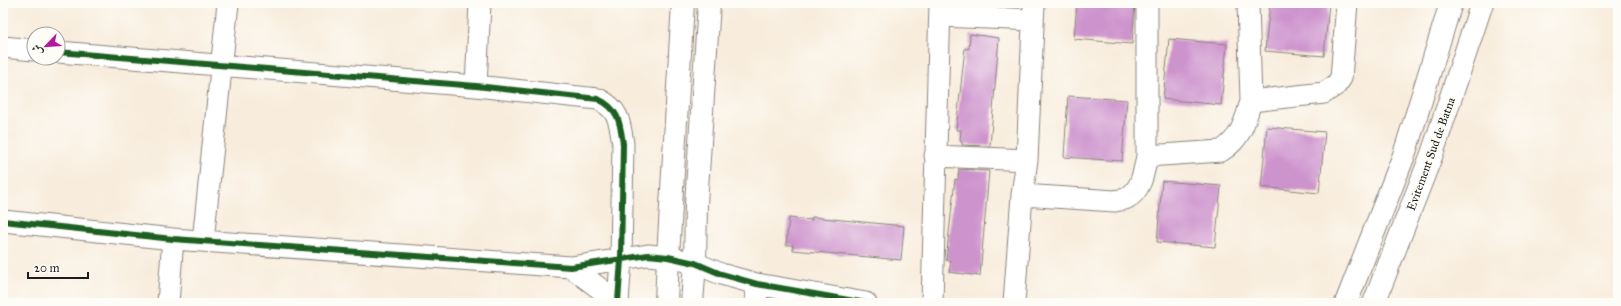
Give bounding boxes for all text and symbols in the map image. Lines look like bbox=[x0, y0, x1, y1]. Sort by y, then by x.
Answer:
north arrow bbox=[26, 26, 66, 66]
text: ش bbox=[29, 42, 46, 58]
street label: Evitement Sud de Batna bbox=[1404, 95, 1458, 212]
scale bar bbox=[28, 254, 88, 280]
text: 20 m bbox=[34, 261, 60, 275]

